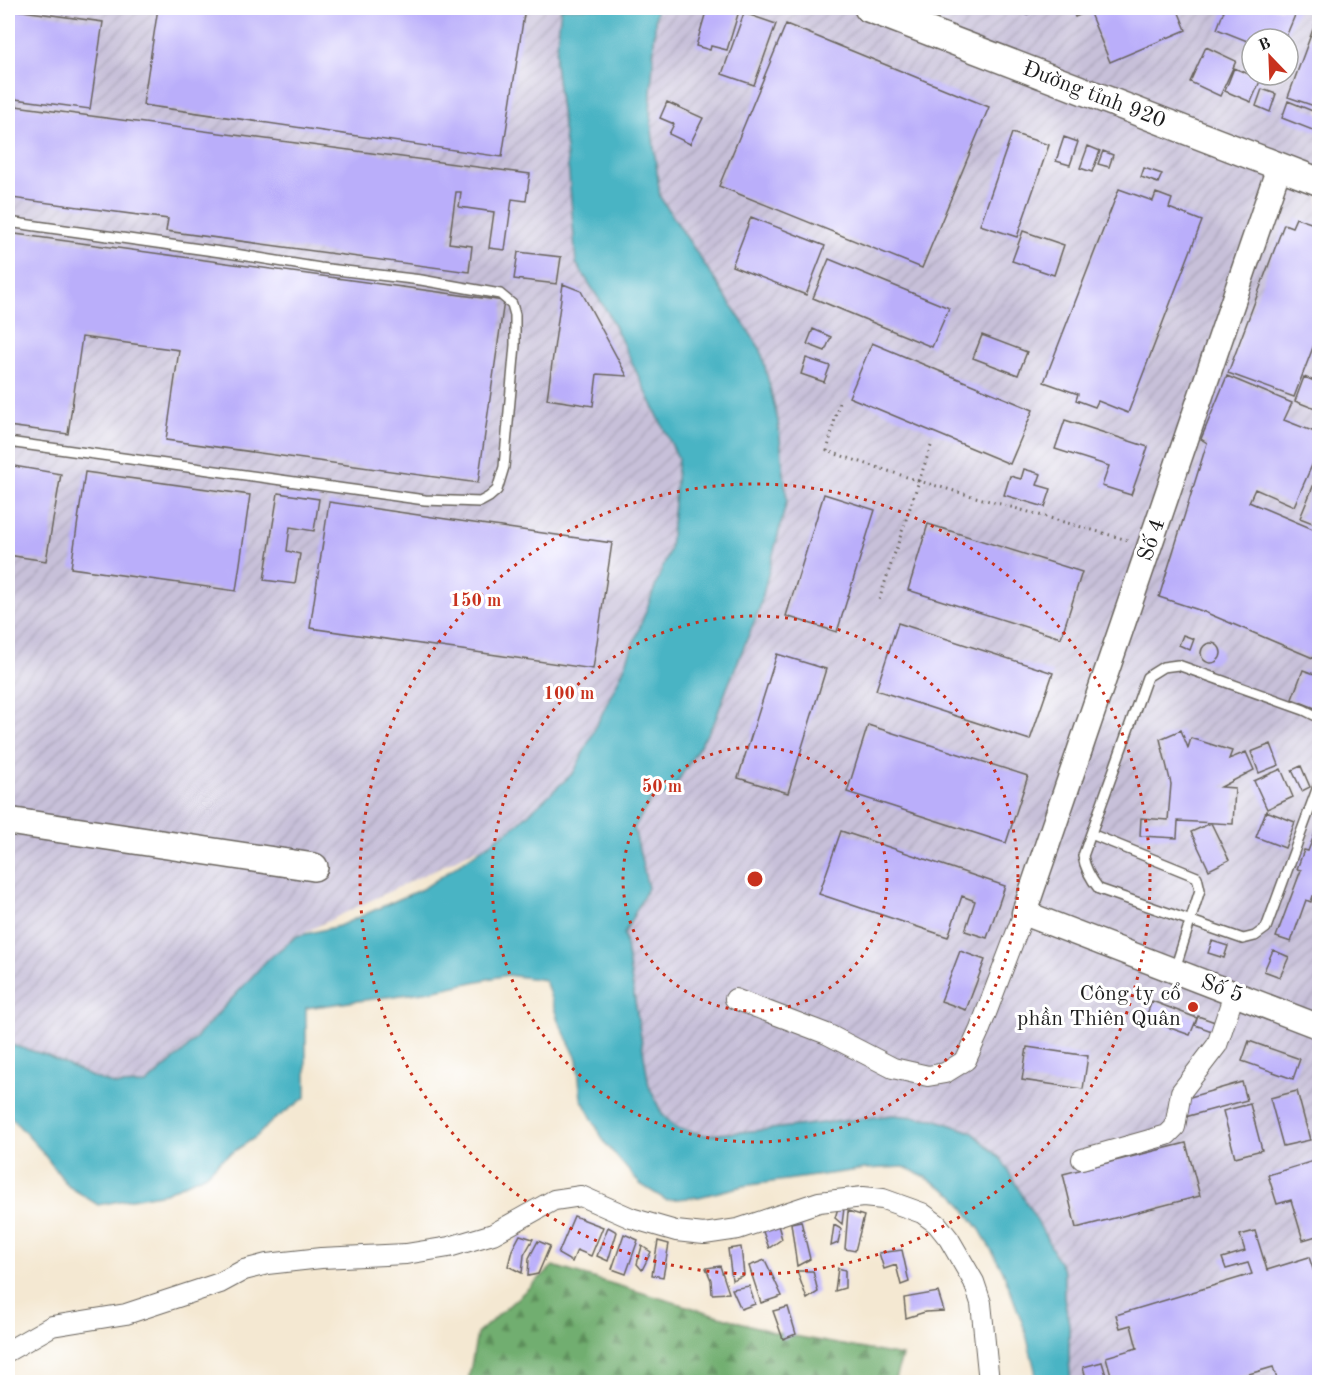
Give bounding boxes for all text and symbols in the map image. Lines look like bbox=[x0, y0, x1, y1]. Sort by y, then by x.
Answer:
north arrow bbox=[1240, 27, 1300, 87]
text: B bbox=[1257, 35, 1273, 55]
street label: Đường tỉnh 920 bbox=[1019, 58, 1169, 132]
street label: Số 4 bbox=[1135, 516, 1169, 564]
text: 150 m bbox=[451, 592, 501, 610]
text: 100 m bbox=[544, 685, 594, 703]
text: 50 m bbox=[642, 778, 682, 796]
centre of rings bbox=[745, 869, 765, 889]
street label: Số 5 bbox=[1198, 971, 1246, 1007]
place label: Công ty cổ phần Thiên Quân bbox=[1017, 982, 1181, 1030]
marker: Công ty cổ phần Thiên Quân bbox=[1186, 1000, 1200, 1014]

